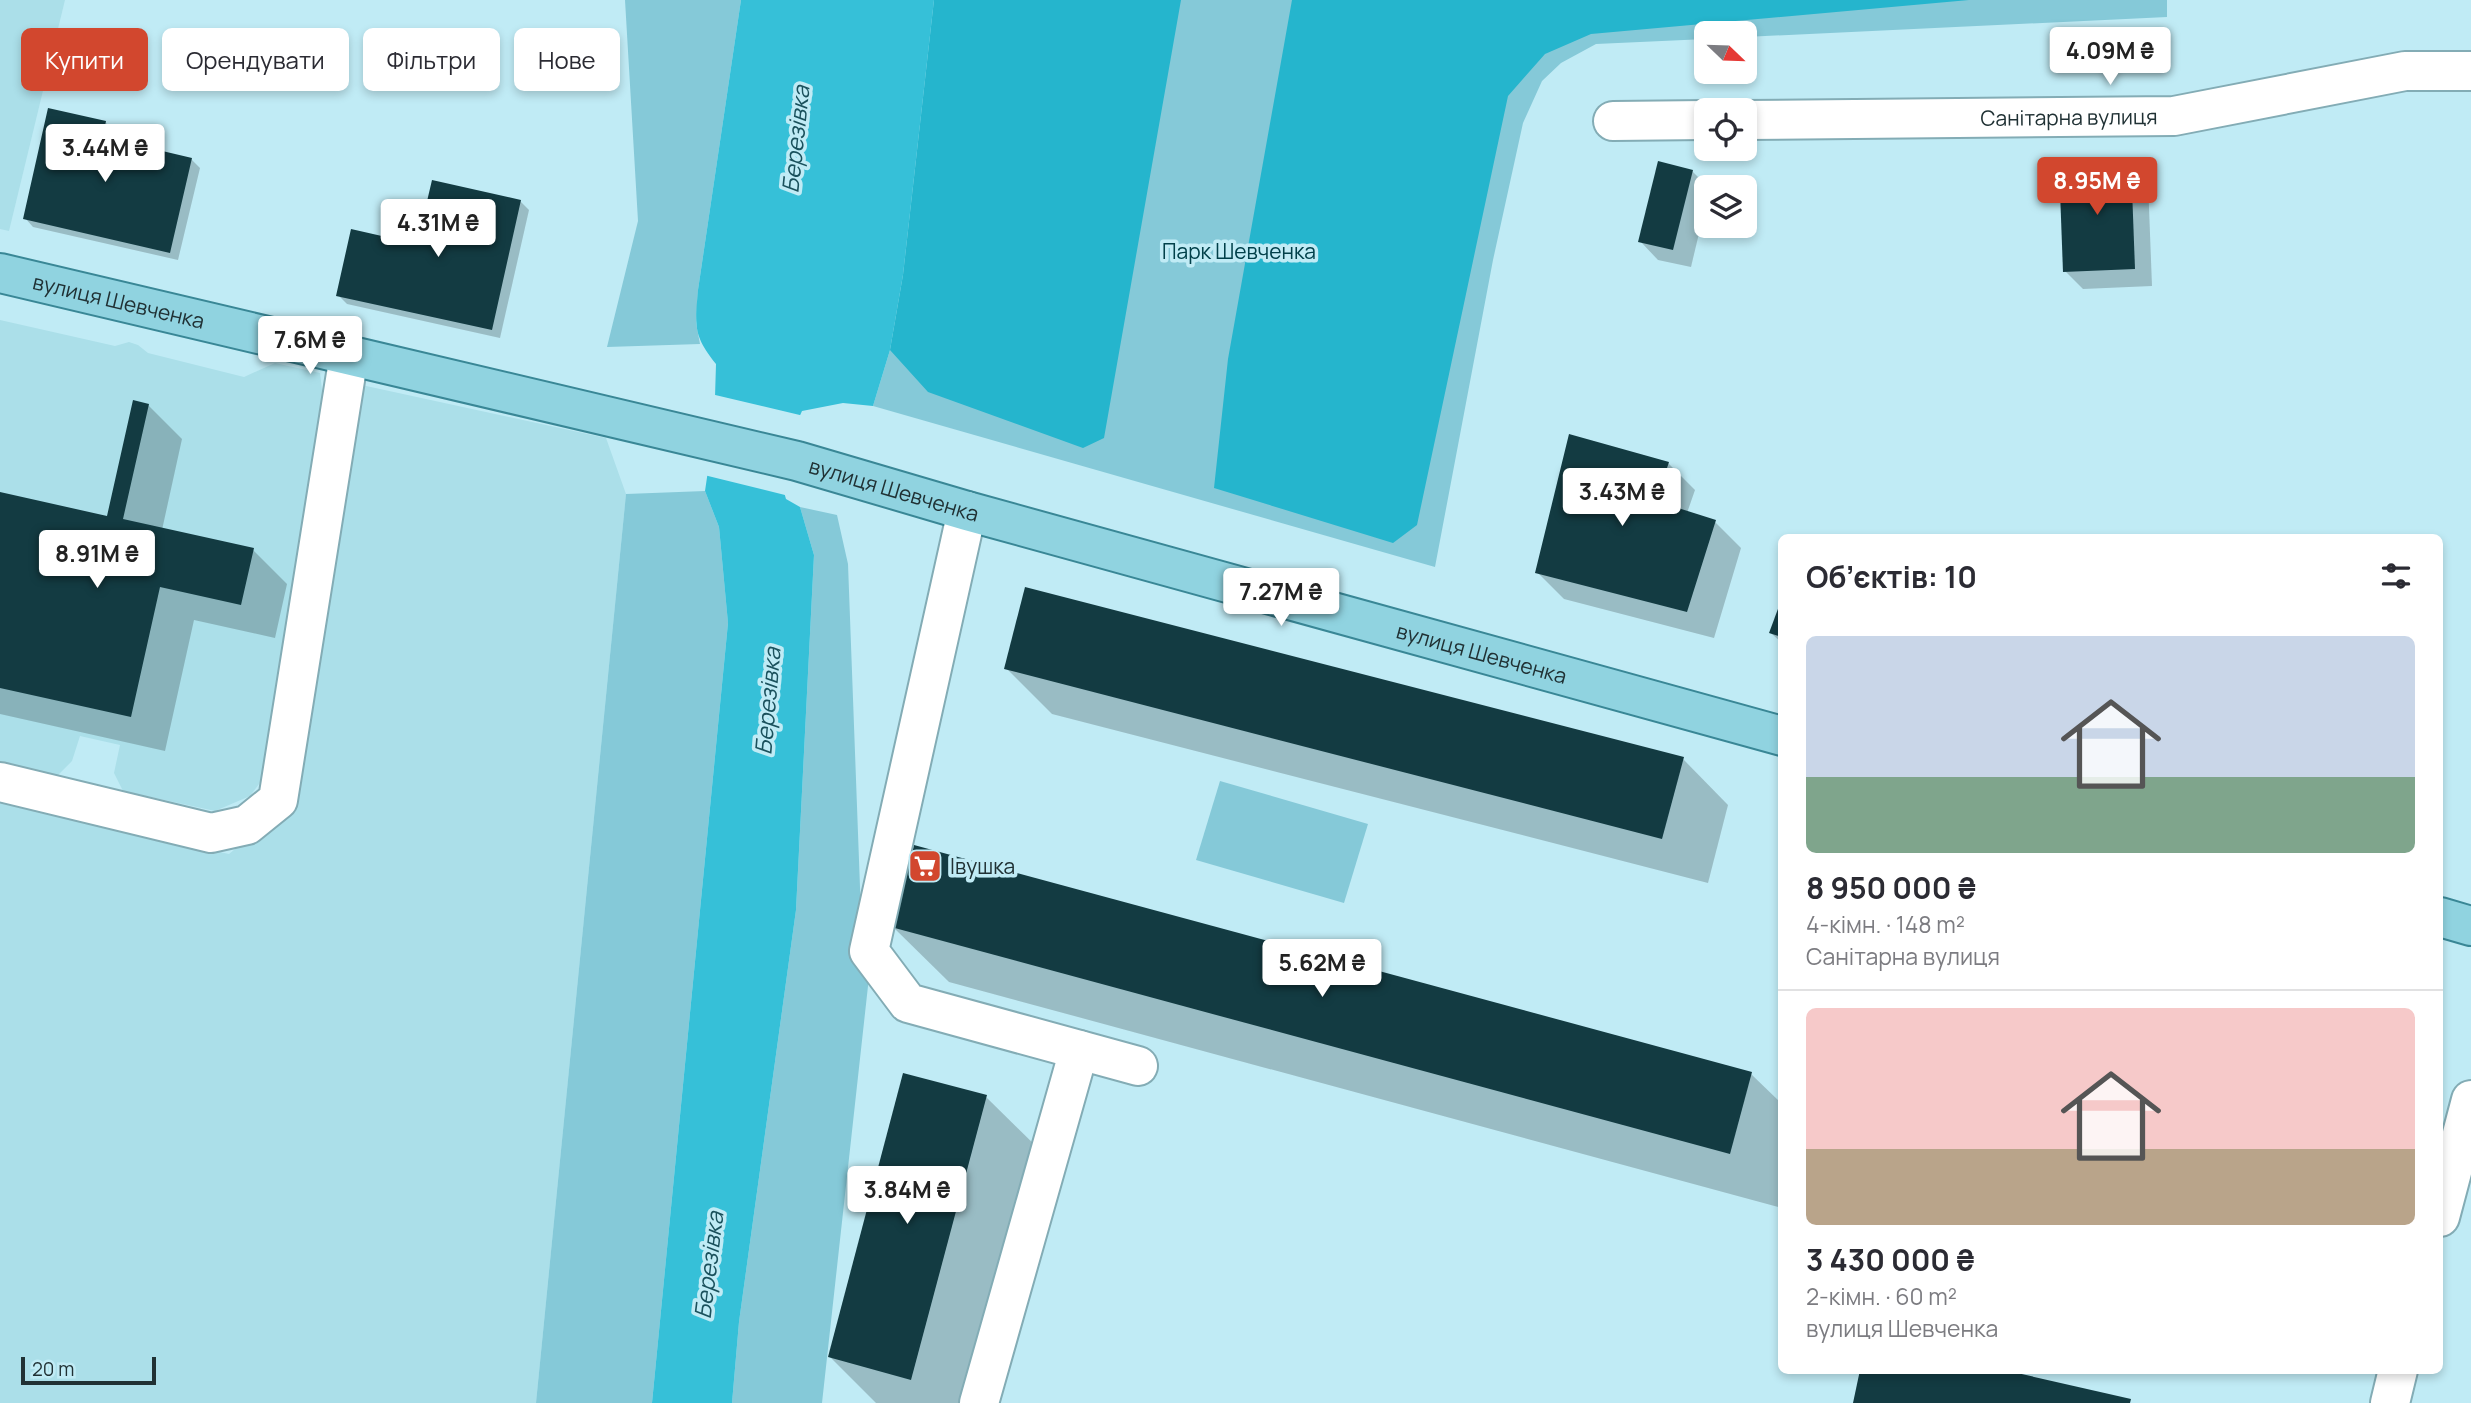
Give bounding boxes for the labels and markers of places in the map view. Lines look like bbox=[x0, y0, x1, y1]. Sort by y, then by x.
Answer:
pin: 4.09M ₴ bbox=[2045, 28, 2175, 87]
pin: 3.44M ₴ bbox=[40, 124, 170, 184]
pin: 8.95M ₴ bbox=[2032, 158, 2162, 217]
pin: 4.31M ₴ bbox=[373, 200, 503, 259]
pin: 7.6M ₴ bbox=[253, 316, 367, 376]
pin: 3.43M ₴ bbox=[1557, 468, 1687, 528]
pin: 8.91M ₴ bbox=[32, 530, 162, 590]
pin: 7.27M ₴ bbox=[1216, 568, 1346, 628]
supermarket icon: Івушка bbox=[906, 847, 944, 885]
place label: Івушка bbox=[950, 852, 1015, 880]
pin: 5.62M ₴ bbox=[1257, 940, 1387, 999]
pin: 3.84M ₴ bbox=[842, 1166, 972, 1226]

